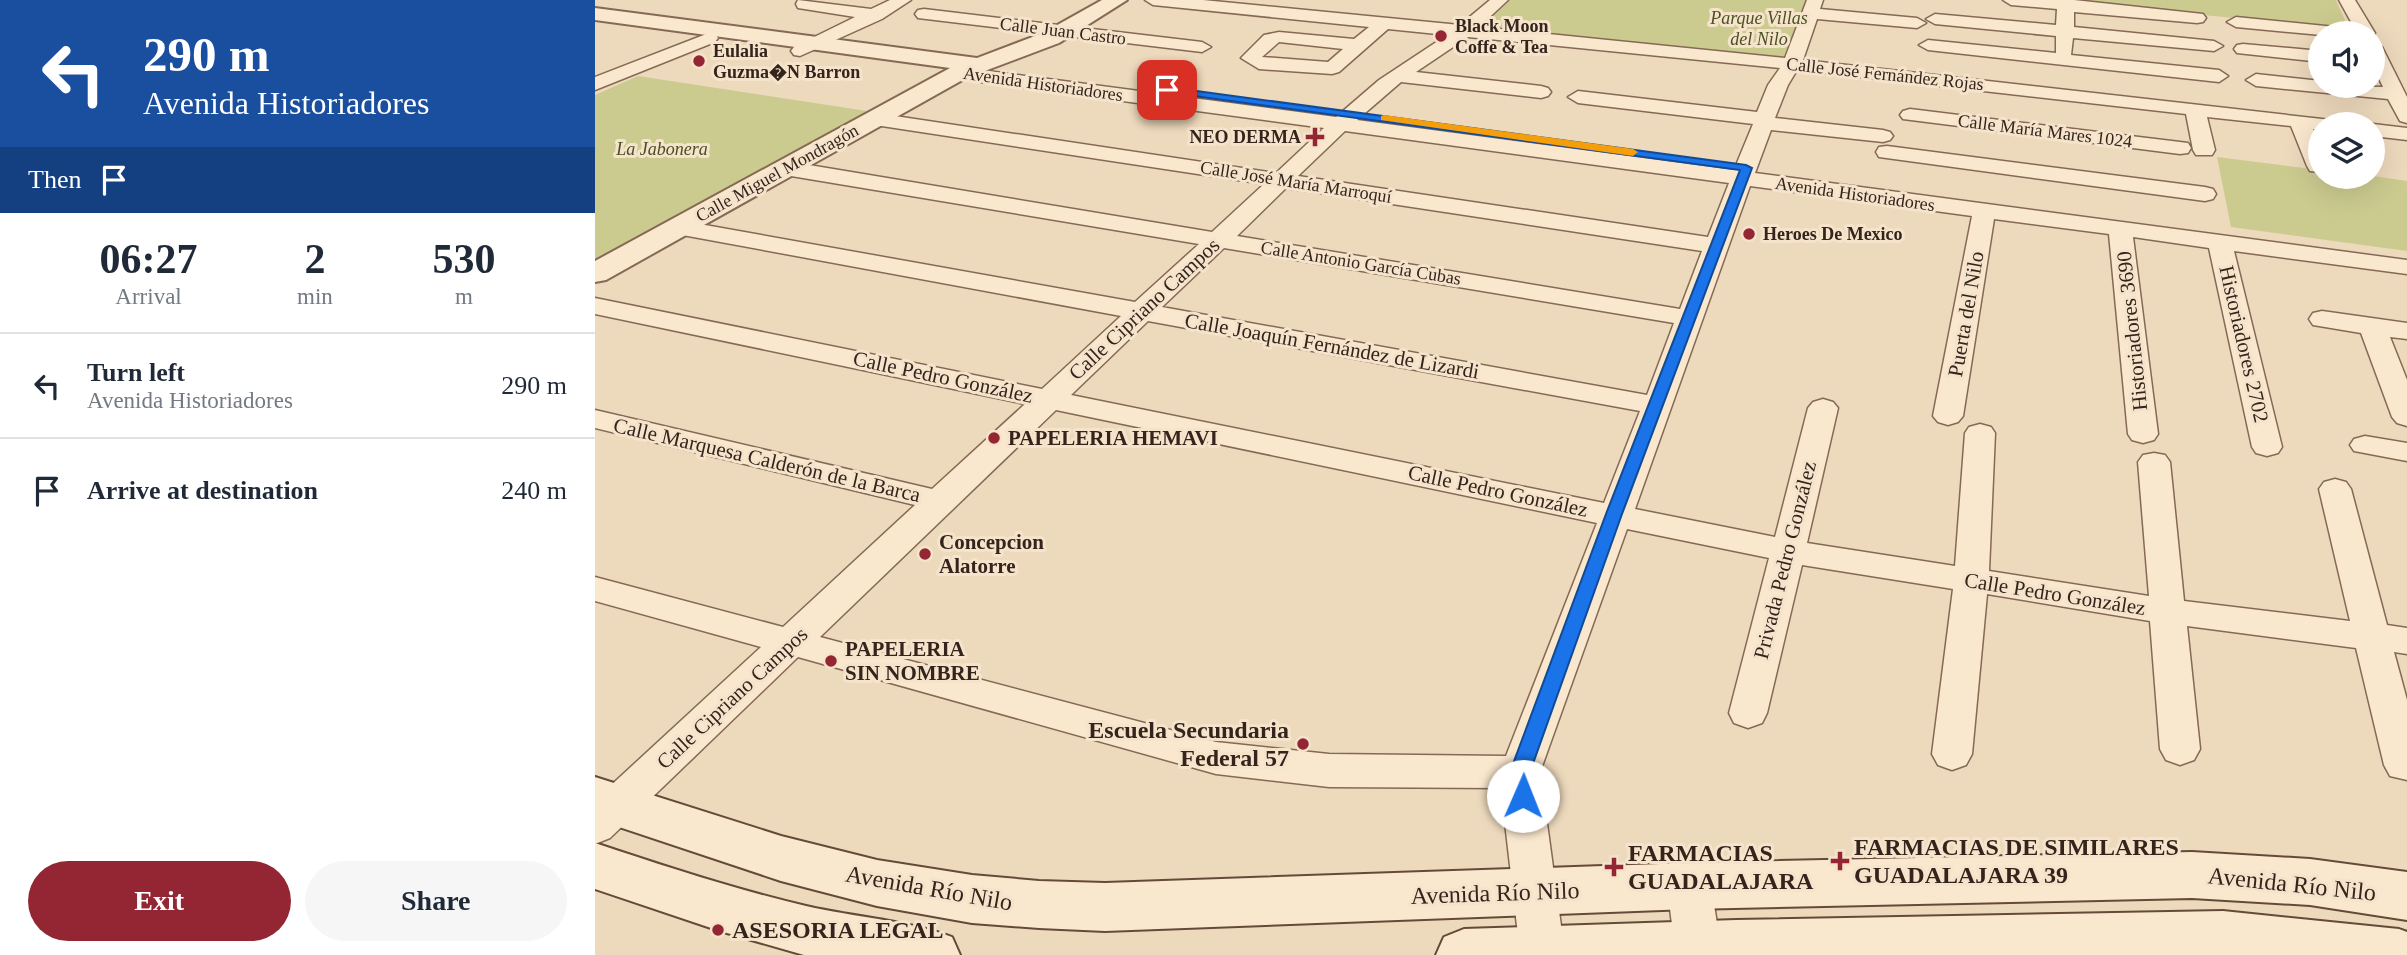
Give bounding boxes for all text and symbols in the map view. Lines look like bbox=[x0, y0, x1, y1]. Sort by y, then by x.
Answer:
park label: Parque Villas del Nilo bbox=[1709, 8, 1808, 49]
street label: Calle Juan Castro bbox=[999, 13, 1127, 49]
place label: Black Moon Coffe & Tea bbox=[1455, 16, 1549, 57]
map controls bbox=[2308, 21, 2385, 189]
button: sound bbox=[2308, 21, 2385, 98]
text: 290 m bbox=[143, 27, 270, 82]
icon: left bbox=[28, 28, 119, 119]
marker: Black Moon Coffe & Tea bbox=[1433, 28, 1449, 44]
place label: Eulalia Guzma�N Barron bbox=[713, 41, 860, 82]
marker: Eulalia Guzma�N Barron bbox=[691, 53, 707, 69]
street label: Calle José Fernández Rojas bbox=[1785, 54, 1985, 94]
pin bbox=[1137, 60, 1197, 120]
street label: Avenida Historiadores bbox=[962, 63, 1124, 105]
icon: arrive bbox=[1148, 71, 1186, 109]
text: Avenida Historiadores bbox=[143, 85, 429, 121]
street label: Calle María Mares 1024 bbox=[1957, 110, 2133, 152]
button: layers bbox=[2308, 112, 2385, 189]
street label: Calle Miguel Mondragón bbox=[692, 120, 862, 226]
place label: NEO DERMA bbox=[1190, 127, 1301, 147]
marker: NEO DERMA bbox=[1307, 129, 1323, 145]
park label: La Jabonera bbox=[615, 139, 708, 159]
street label: Calle José María Marroquí bbox=[1199, 157, 1393, 207]
icon: arrive bbox=[95, 161, 133, 199]
text: Then bbox=[28, 165, 81, 194]
street label: Avenida Historiadores bbox=[1774, 173, 1936, 215]
place label: Heroes De Mexico bbox=[1763, 224, 1903, 244]
marker: Heroes De Mexico bbox=[1741, 226, 1757, 242]
street label: Calle Cipriano Campos bbox=[1064, 233, 1224, 385]
text: 06:27 bbox=[100, 236, 198, 282]
text: 2 bbox=[304, 236, 325, 282]
text: 530 bbox=[432, 236, 495, 282]
street label: Calle Antonio García Cubas bbox=[1259, 237, 1463, 289]
street label: Puerta del Nilo bbox=[1943, 249, 1989, 379]
street label: Historiadores 3690 bbox=[2112, 250, 2152, 412]
street label: Historiadores 2702 bbox=[2214, 263, 2274, 425]
text: Arrival bbox=[115, 284, 182, 309]
text: min bbox=[297, 284, 333, 309]
text: m bbox=[455, 284, 473, 309]
street label: Calle Joaquín Fernández de Lizardi bbox=[1183, 308, 1481, 384]
street label: Calle Pedro González bbox=[851, 346, 1035, 408]
text: Turn left bbox=[87, 358, 185, 387]
icon: left bbox=[28, 367, 66, 405]
text: 290 m bbox=[501, 371, 567, 400]
text: Avenida Historiadores bbox=[87, 388, 293, 413]
street label: Calle Marquesa Calderón de la Barca bbox=[611, 413, 923, 507]
place label: PAPELERIA HEMAVI bbox=[1008, 426, 1218, 450]
marker: PAPELERIA HEMAVI bbox=[986, 430, 1002, 446]
street label: Privada Pedro González bbox=[1749, 459, 1821, 661]
street label: Calle Pedro González bbox=[1406, 460, 1590, 522]
icon: arrive bbox=[28, 472, 66, 510]
text: Arrive at destination bbox=[87, 476, 318, 505]
text: 240 m bbox=[501, 476, 567, 505]
place label: Concepcion Alatorre bbox=[939, 530, 1044, 578]
marker: Concepcion Alatorre bbox=[917, 546, 933, 562]
street label: Calle Pedro González bbox=[1963, 568, 2147, 620]
street label: Calle Cipriano Campos bbox=[652, 622, 812, 774]
place label: PAPELERIA SIN NOMBRE bbox=[845, 637, 980, 685]
marker: PAPELERIA SIN NOMBRE bbox=[823, 653, 839, 669]
place label: Escuela Secundaria Federal 57 bbox=[1088, 717, 1289, 771]
marker: Escuela Secundaria Federal 57 bbox=[1295, 736, 1311, 752]
position arrow bbox=[1486, 759, 1560, 833]
place label: FARMACIAS DE SIMILARES GUADALAJARA 39 bbox=[1854, 834, 2179, 888]
place label: FARMACIAS GUADALAJARA bbox=[1628, 840, 1814, 894]
marker: FARMACIAS DE SIMILARES GUADALAJARA 39 bbox=[1832, 853, 1848, 869]
marker: FARMACIAS GUADALAJARA bbox=[1606, 859, 1622, 875]
button: Exit bbox=[28, 861, 291, 941]
button: Share bbox=[305, 861, 567, 941]
street label: Avenida Río Nilo bbox=[844, 861, 1014, 915]
street label: Avenida Río Nilo bbox=[2207, 862, 2377, 906]
street label: Avenida Río Nilo bbox=[1410, 877, 1580, 909]
place label: ASESORIA LEGAL bbox=[732, 917, 943, 943]
marker: ASESORIA LEGAL bbox=[710, 922, 726, 938]

